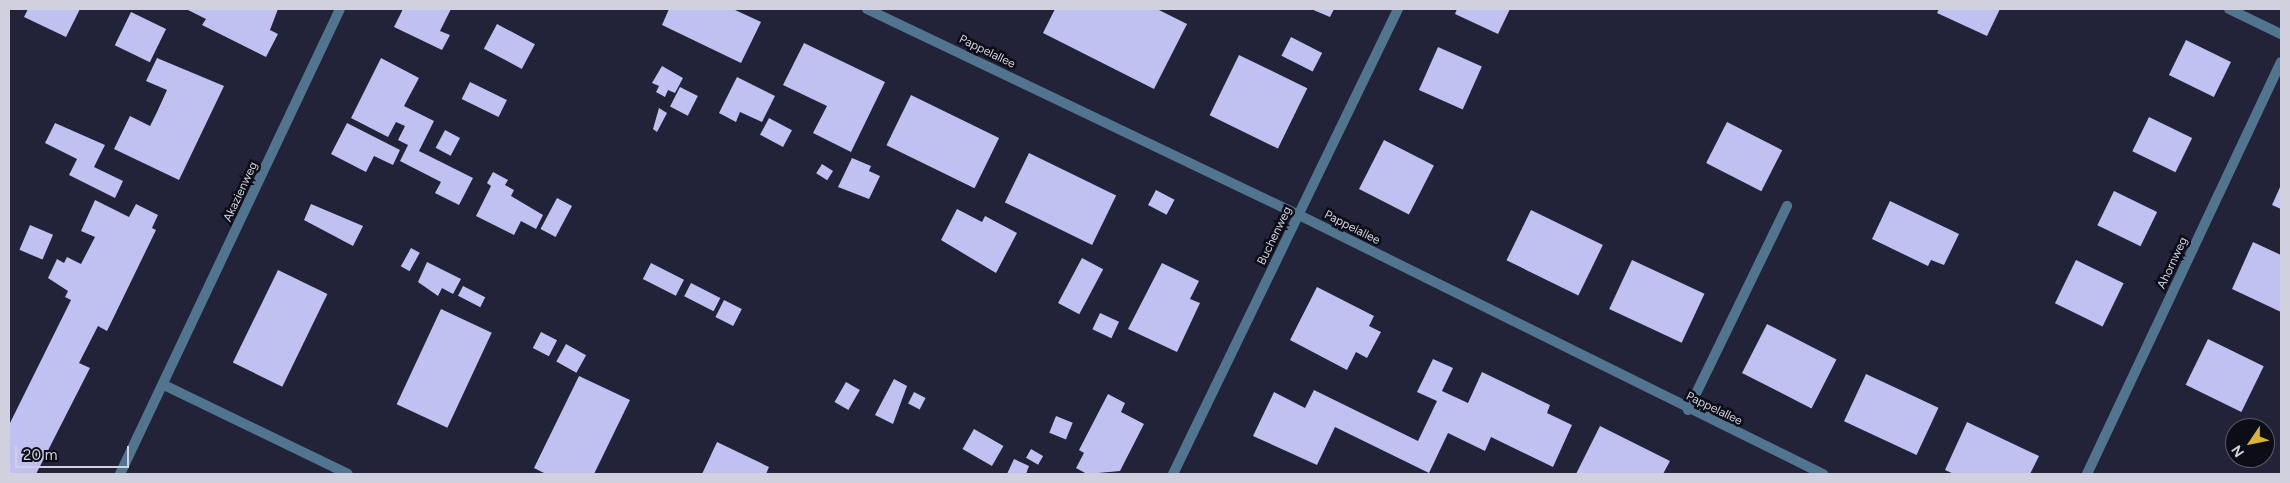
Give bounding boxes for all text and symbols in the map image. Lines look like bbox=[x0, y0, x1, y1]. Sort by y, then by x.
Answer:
street label: Pappelallee bbox=[957, 32, 1017, 72]
street label: Akazienweg bbox=[221, 160, 261, 224]
street label: Buchenweg bbox=[1255, 204, 1295, 268]
street label: Pappelallee bbox=[1322, 208, 1382, 248]
street label: Ahornweg bbox=[2155, 235, 2191, 291]
street label: Pappelallee bbox=[1684, 389, 1744, 429]
north arrow bbox=[2225, 418, 2275, 468]
scale bar bbox=[18, 436, 131, 468]
text: N bbox=[2228, 442, 2248, 460]
text: 20 m bbox=[23, 446, 57, 464]

